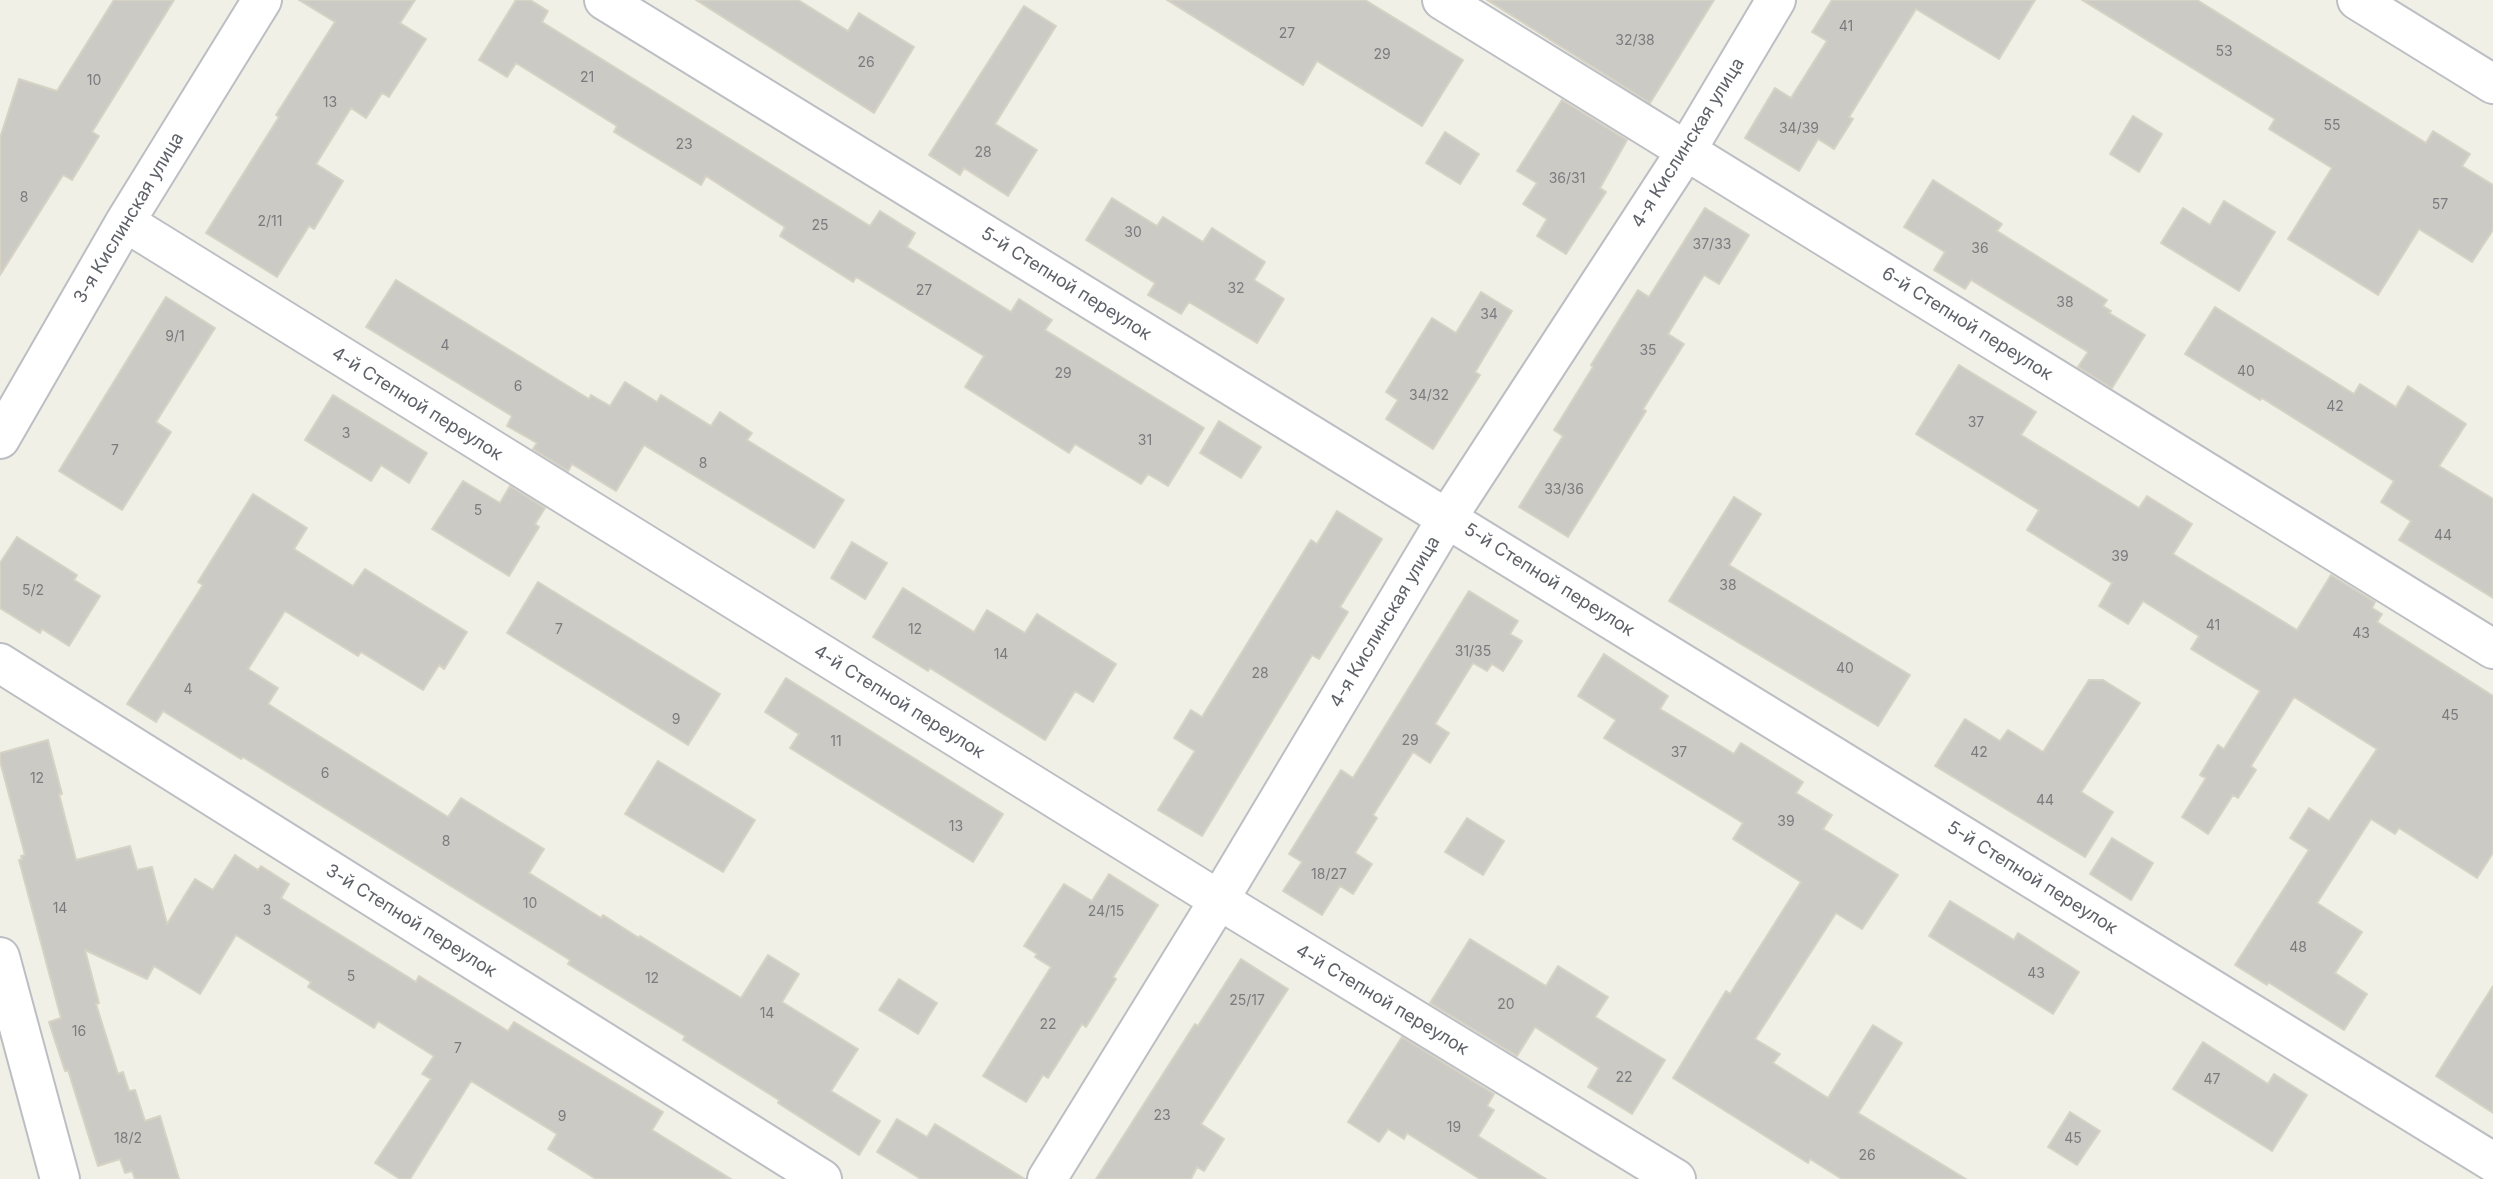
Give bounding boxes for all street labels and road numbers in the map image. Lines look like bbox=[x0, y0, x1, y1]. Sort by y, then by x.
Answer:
street label: 4-я Кислинская улица bbox=[1627, 54, 1749, 232]
street label: 3-я Кислинская улица bbox=[69, 129, 189, 307]
street label: 5-й Степной переулок bbox=[977, 223, 1155, 345]
street label: 6-й Степной переулок bbox=[1878, 263, 2056, 385]
street label: 4-й Степной переулок bbox=[328, 343, 506, 465]
street label: 5-й Степной переулок bbox=[1460, 519, 1638, 641]
street label: 4-я Кислинская улица bbox=[1325, 532, 1445, 712]
street label: 4-й Степной переулок bbox=[810, 641, 988, 763]
street label: 5-й Степной переулок bbox=[1943, 817, 2121, 939]
street label: 3-й Степной переулок bbox=[322, 860, 500, 982]
street label: 4-й Степной переулок bbox=[1292, 940, 1472, 1060]

